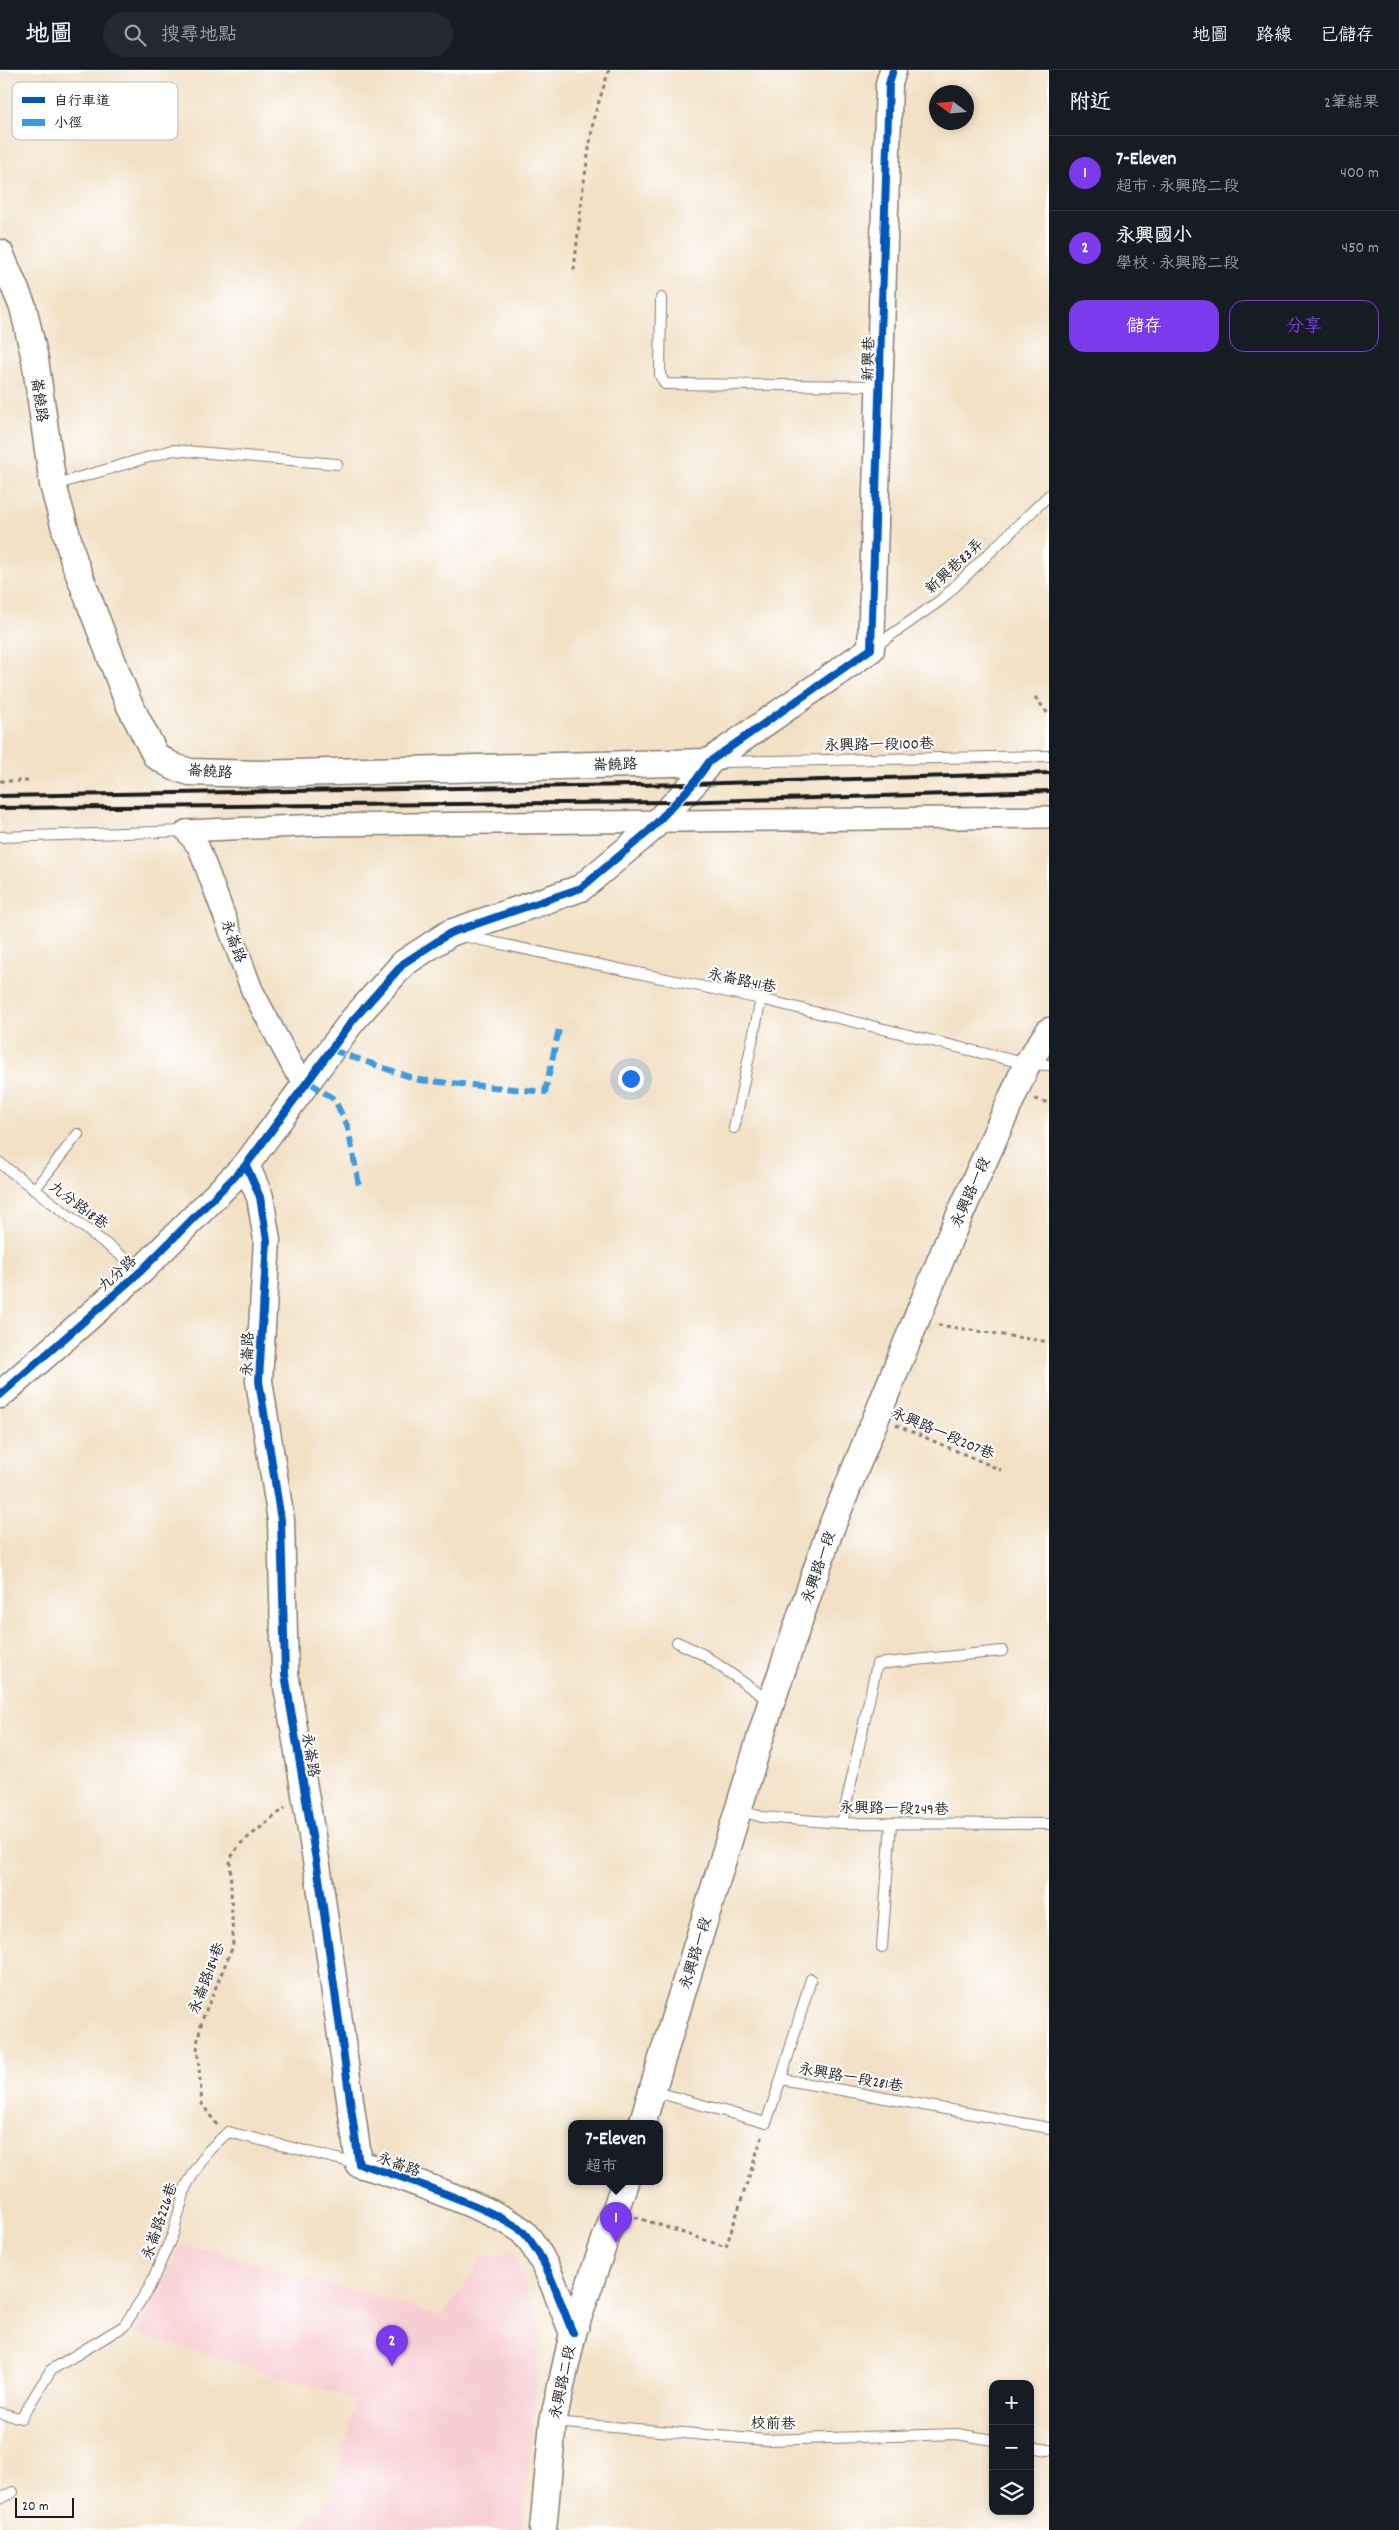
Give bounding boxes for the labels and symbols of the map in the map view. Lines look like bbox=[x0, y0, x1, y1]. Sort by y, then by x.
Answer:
legend bbox=[12, 82, 178, 140]
north arrow bbox=[929, 85, 974, 130]
text: 自行車道 bbox=[54, 92, 110, 112]
text: 小徑 bbox=[54, 114, 82, 134]
street label: 新興巷 bbox=[859, 336, 881, 382]
street label: 崙饒路 bbox=[24, 376, 52, 424]
street label: 新興巷83弄 bbox=[921, 535, 989, 600]
street label: 永興路一段100巷 bbox=[824, 734, 934, 758]
street label: 崙饒路 bbox=[592, 755, 638, 777]
street label: 崙饒路 bbox=[187, 760, 233, 786]
street label: 永崙路 bbox=[214, 917, 250, 967]
street label: 永崙路41巷 bbox=[705, 964, 778, 1000]
your location bbox=[618, 1066, 644, 1092]
street label: 永興路一段 bbox=[947, 1154, 997, 1232]
street label: 九分路18巷 bbox=[43, 1177, 112, 1236]
street label: 九分路 bbox=[94, 1251, 142, 1298]
street label: 永崙路 bbox=[237, 1331, 261, 1377]
street label: 永興路一段207巷 bbox=[887, 1403, 997, 1467]
street label: 永興路一段 bbox=[797, 1529, 843, 1607]
street label: 永崙路 bbox=[295, 1731, 323, 1779]
street label: 永興路一段249巷 bbox=[839, 1798, 949, 1822]
street label: 永興路一段 bbox=[675, 1914, 718, 1993]
street label: 永崙路184巷 bbox=[184, 1940, 232, 2018]
street label: 永興路一段281巷 bbox=[797, 2059, 905, 2099]
street label: 永崙路 bbox=[373, 2148, 423, 2184]
street label: 永崙路226巷 bbox=[137, 2180, 184, 2263]
pin: 1 bbox=[600, 2202, 632, 2243]
pin: 2 bbox=[376, 2325, 408, 2366]
street label: 永興路二段 bbox=[545, 2343, 583, 2421]
street label: 校前巷 bbox=[750, 2414, 796, 2436]
scale bar bbox=[15, 2495, 74, 2518]

